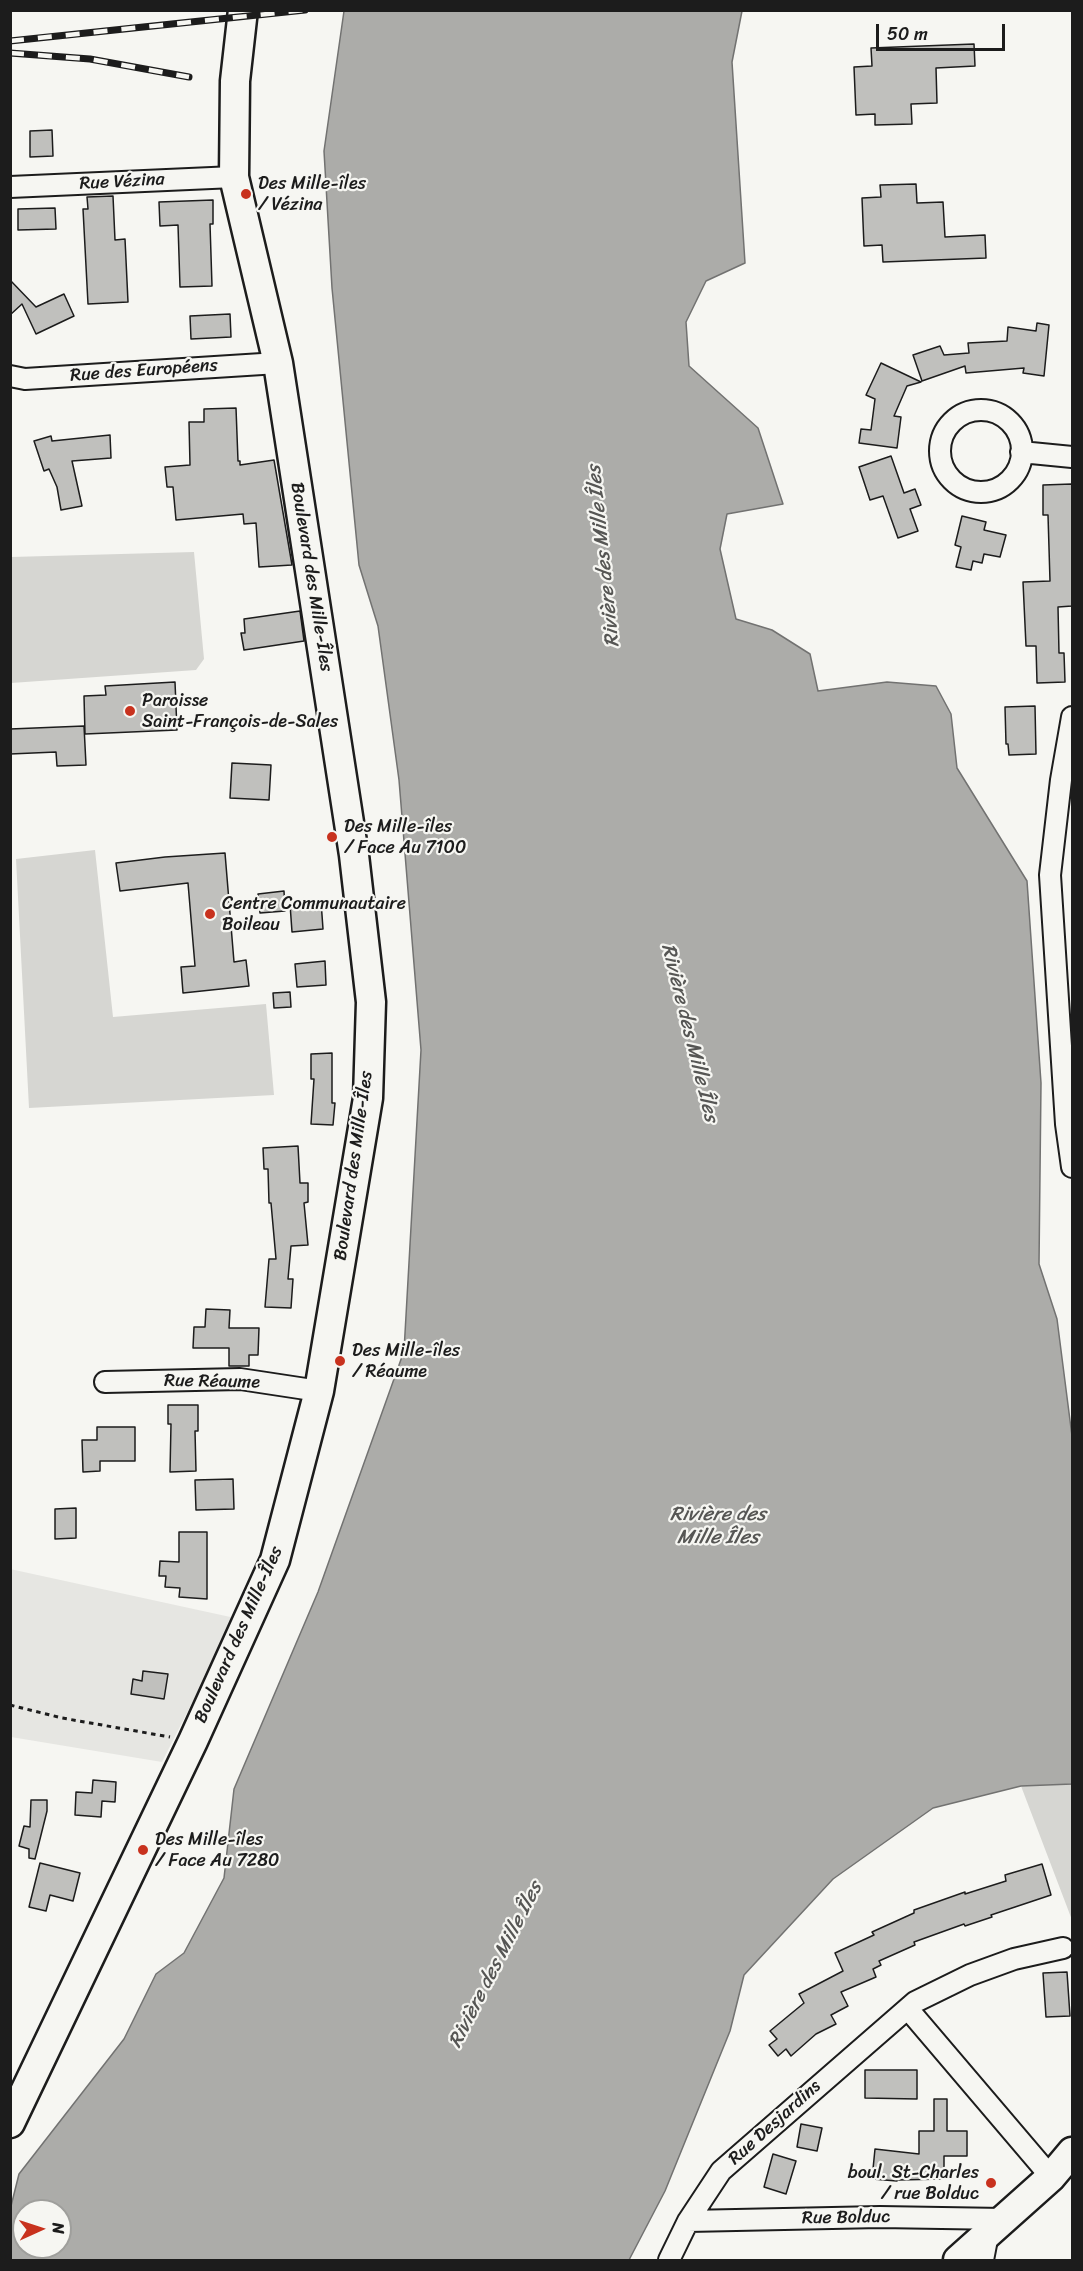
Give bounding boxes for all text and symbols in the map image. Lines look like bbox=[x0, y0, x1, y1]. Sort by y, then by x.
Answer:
scale bar bbox=[879, 12, 1008, 50]
text: 50 m bbox=[887, 18, 928, 50]
street label: Rue Vézina bbox=[79, 169, 165, 195]
place label: Des Mille-îles / Vézina bbox=[258, 173, 366, 216]
marker: Des Mille-îles / Vézina bbox=[239, 187, 253, 201]
street label: Rue des Européens bbox=[70, 355, 218, 387]
water label: Rivière des Mille Îles bbox=[583, 464, 625, 648]
street label: Boulevard des Mille-Îles bbox=[285, 481, 337, 673]
place label: Paroisse Saint-François-de-Sales bbox=[142, 690, 338, 732]
marker: Paroisse Saint-François-de-Sales bbox=[123, 704, 137, 718]
place label: Des Mille-îles / Face Au 7100 bbox=[344, 816, 466, 858]
marker: Des Mille-îles / Face Au 7100 bbox=[325, 830, 339, 844]
place label: Centre Communautaire Boileau bbox=[222, 893, 406, 936]
marker: Centre Communautaire Boileau bbox=[203, 907, 217, 921]
water label: Rivière des Mille Îles bbox=[655, 941, 723, 1125]
street label: Boulevard des Mille-Îles bbox=[330, 1070, 378, 1262]
place label: Des Mille-îles / Réaume bbox=[352, 1340, 460, 1382]
marker: Des Mille-îles / Réaume bbox=[333, 1354, 347, 1368]
street label: Rue Réaume bbox=[164, 1370, 260, 1394]
water label: Rivière des Mille Îles bbox=[670, 1503, 766, 1550]
street label: Boulevard des Mille-Îles bbox=[190, 1543, 288, 1727]
place label: Des Mille-îles / Face Au 7280 bbox=[155, 1829, 279, 1872]
marker: Des Mille-îles / Face Au 7280 bbox=[136, 1843, 150, 1857]
water label: Rivière des Mille Îles bbox=[444, 1878, 548, 2052]
street label: Rue Desjardins bbox=[724, 2076, 826, 2170]
place label: boul. St-Charles / rue Bolduc bbox=[848, 2162, 979, 2204]
marker: boul. St-Charles / rue Bolduc bbox=[984, 2176, 998, 2190]
north arrow bbox=[12, 2199, 72, 2259]
street label: Rue Bolduc bbox=[802, 2206, 890, 2230]
text: N bbox=[44, 2222, 73, 2234]

